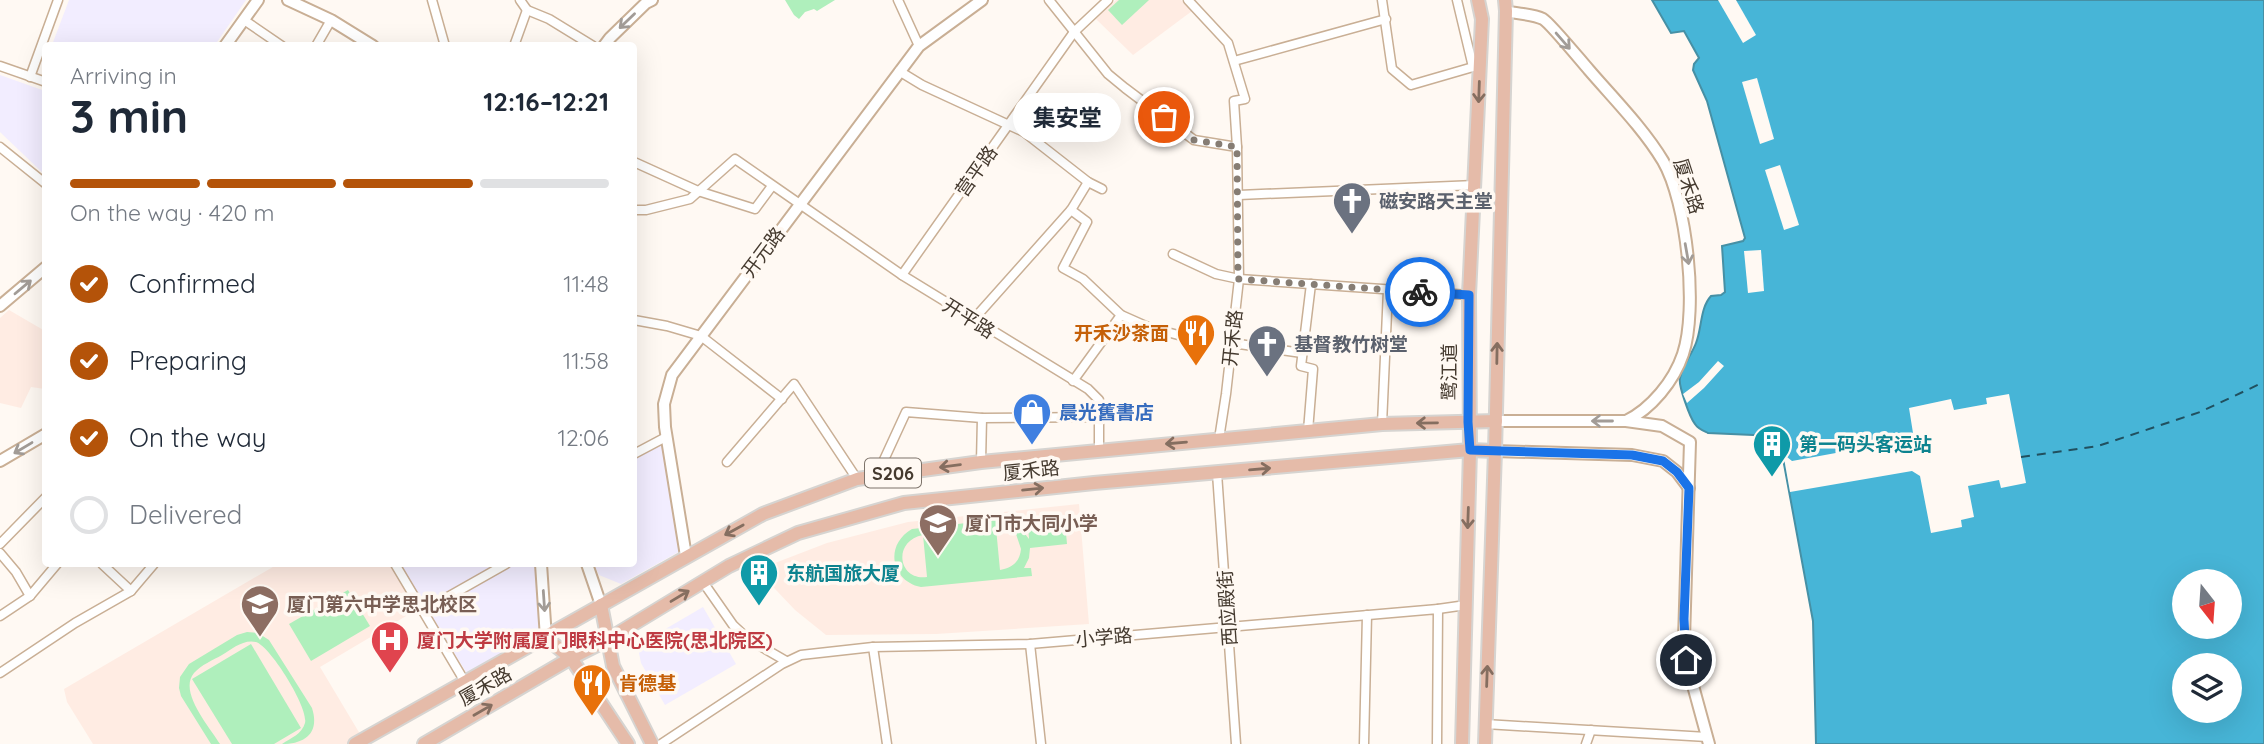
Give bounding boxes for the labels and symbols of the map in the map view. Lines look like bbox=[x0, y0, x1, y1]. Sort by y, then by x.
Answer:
one-way arrow bbox=[619, 13, 636, 30]
one-way arrow bbox=[1555, 32, 1571, 50]
one-way arrow bbox=[1472, 81, 1485, 104]
pin bbox=[1134, 87, 1194, 147]
callout: 集安堂 bbox=[1014, 92, 1122, 142]
street label: 营平路 bbox=[950, 141, 1002, 201]
street label: 厦禾路 bbox=[1669, 155, 1709, 217]
church icon: 磁安路天主堂 bbox=[1331, 180, 1373, 235]
place label: 磁安路天主堂 bbox=[1379, 189, 1493, 213]
street label: 开元路 bbox=[736, 222, 790, 282]
one-way arrow bbox=[1681, 242, 1695, 265]
courier bbox=[1385, 257, 1455, 327]
one-way arrow bbox=[13, 279, 31, 294]
street label: 开平路 bbox=[938, 293, 1000, 343]
street label: 开禾路 bbox=[1217, 308, 1247, 368]
restaurant icon: 开禾沙茶面 bbox=[1175, 312, 1217, 367]
place label: 开禾沙茶面 bbox=[1074, 321, 1169, 345]
church icon: 基督教竹树堂 bbox=[1246, 323, 1288, 378]
place label: 基督教竹树堂 bbox=[1294, 332, 1408, 356]
one-way arrow bbox=[1491, 342, 1504, 365]
street label: 鹭江道 bbox=[1437, 343, 1461, 401]
shop icon: 晨光舊書店 bbox=[1011, 391, 1053, 446]
place label: 晨光舊書店 bbox=[1059, 400, 1154, 424]
one-way arrow bbox=[1591, 414, 1614, 428]
one-way arrow bbox=[1416, 416, 1439, 429]
building icon: 第一码头客运站 bbox=[1751, 423, 1793, 478]
place label: 第一码头客运站 bbox=[1799, 432, 1932, 456]
one-way arrow bbox=[1165, 437, 1188, 450]
one-way arrow bbox=[13, 441, 33, 455]
street label: 厦禾路 bbox=[1001, 455, 1061, 485]
road number: S206 bbox=[865, 458, 921, 488]
one-way arrow bbox=[939, 459, 962, 472]
one-way arrow bbox=[1248, 462, 1271, 475]
one-way arrow bbox=[1021, 483, 1044, 496]
school or university icon: 厦门市大同小学 bbox=[917, 502, 959, 557]
one-way arrow bbox=[1462, 506, 1475, 529]
place label: 厦门市大同小学 bbox=[965, 511, 1098, 535]
one-way arrow bbox=[724, 524, 745, 537]
building icon: 东航国旅大厦 bbox=[738, 552, 780, 607]
place label: 东航国旅大厦 bbox=[786, 561, 900, 585]
street label: 西应殿街 bbox=[1212, 569, 1242, 647]
north arrow bbox=[2172, 569, 2242, 639]
school or university icon: 厦门第六中学思北校区 bbox=[239, 583, 281, 638]
one-way arrow bbox=[538, 589, 551, 611]
one-way arrow bbox=[669, 589, 689, 603]
place label: 厦门第六中学思北校区 bbox=[287, 592, 477, 616]
hospital icon: 厦门大学附属厦门眼科中心医院(思北院区) bbox=[369, 619, 411, 674]
street label: 小学路 bbox=[1075, 623, 1133, 651]
place label: 厦门大学附属厦门眼科中心医院(思北院区) bbox=[417, 628, 773, 652]
pin bbox=[1656, 630, 1716, 690]
street label: 厦禾路 bbox=[454, 661, 516, 711]
restaurant icon: 肯德基 bbox=[571, 662, 613, 717]
one-way arrow bbox=[1480, 665, 1493, 688]
place label: 肯德基 bbox=[619, 671, 677, 695]
one-way arrow bbox=[472, 703, 492, 717]

